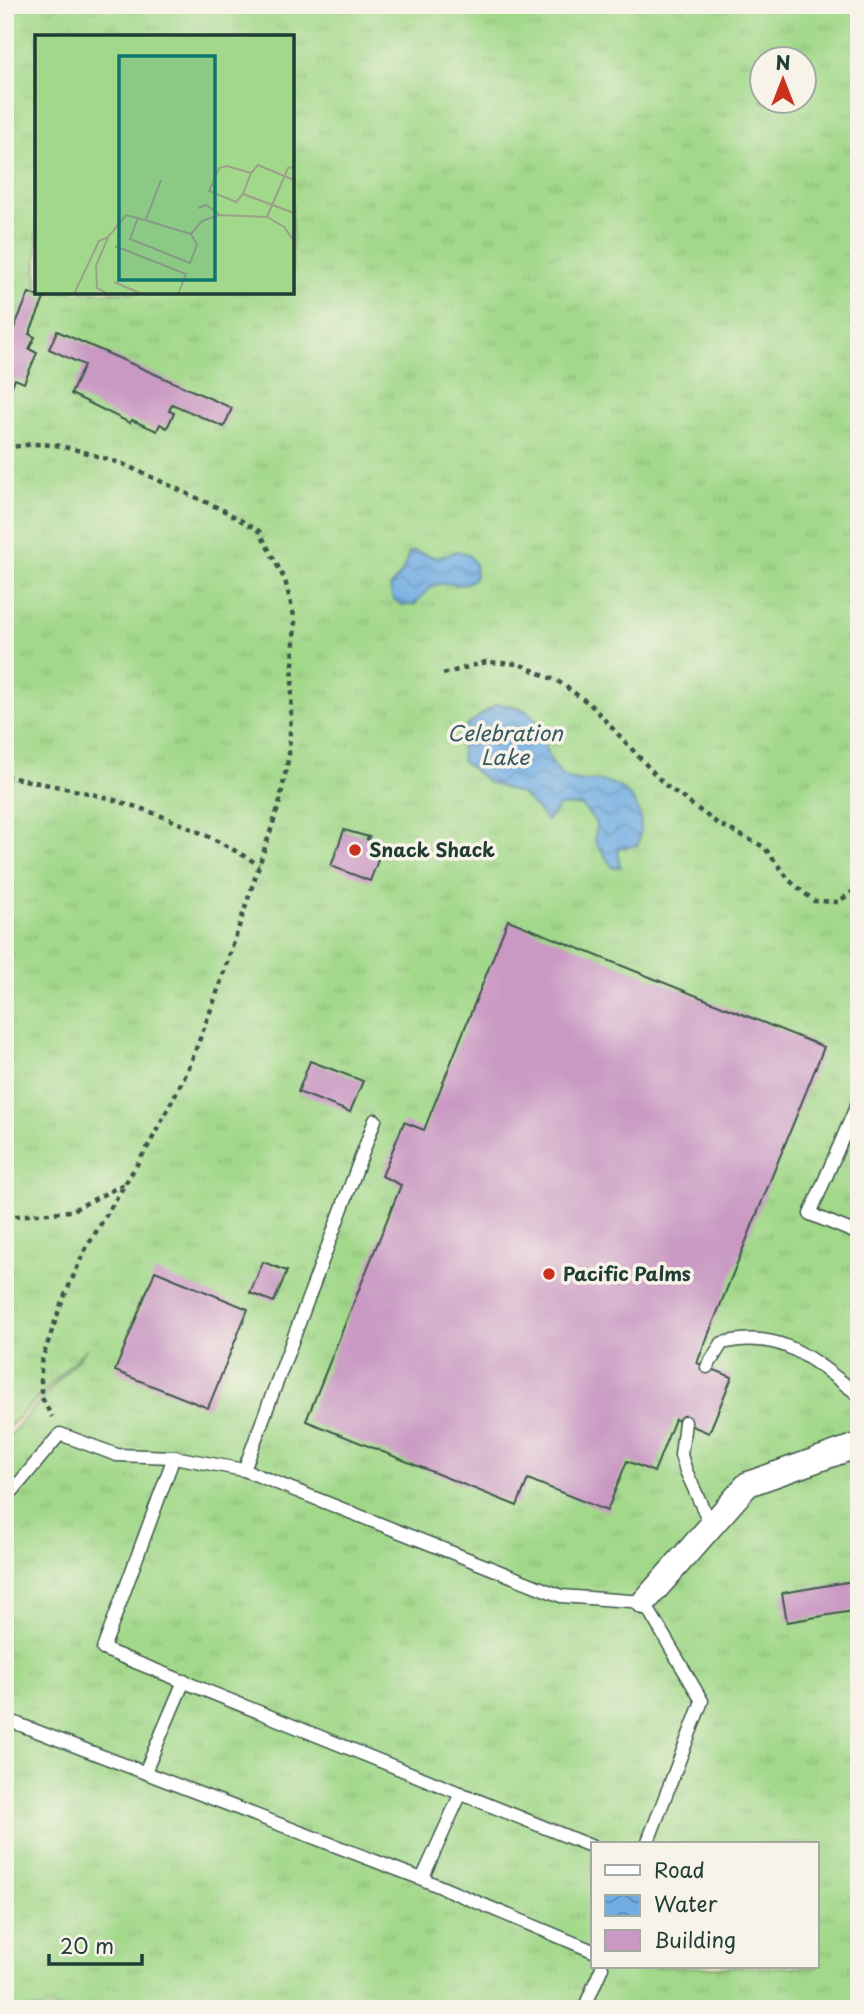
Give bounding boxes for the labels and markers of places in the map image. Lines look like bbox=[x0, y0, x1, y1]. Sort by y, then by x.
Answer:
place label: Snack Shack bbox=[369, 835, 495, 863]
marker: Snack Shack bbox=[347, 842, 363, 858]
place label: Pacific Palms bbox=[563, 1259, 691, 1287]
marker: Pacific Palms bbox=[541, 1266, 557, 1282]

